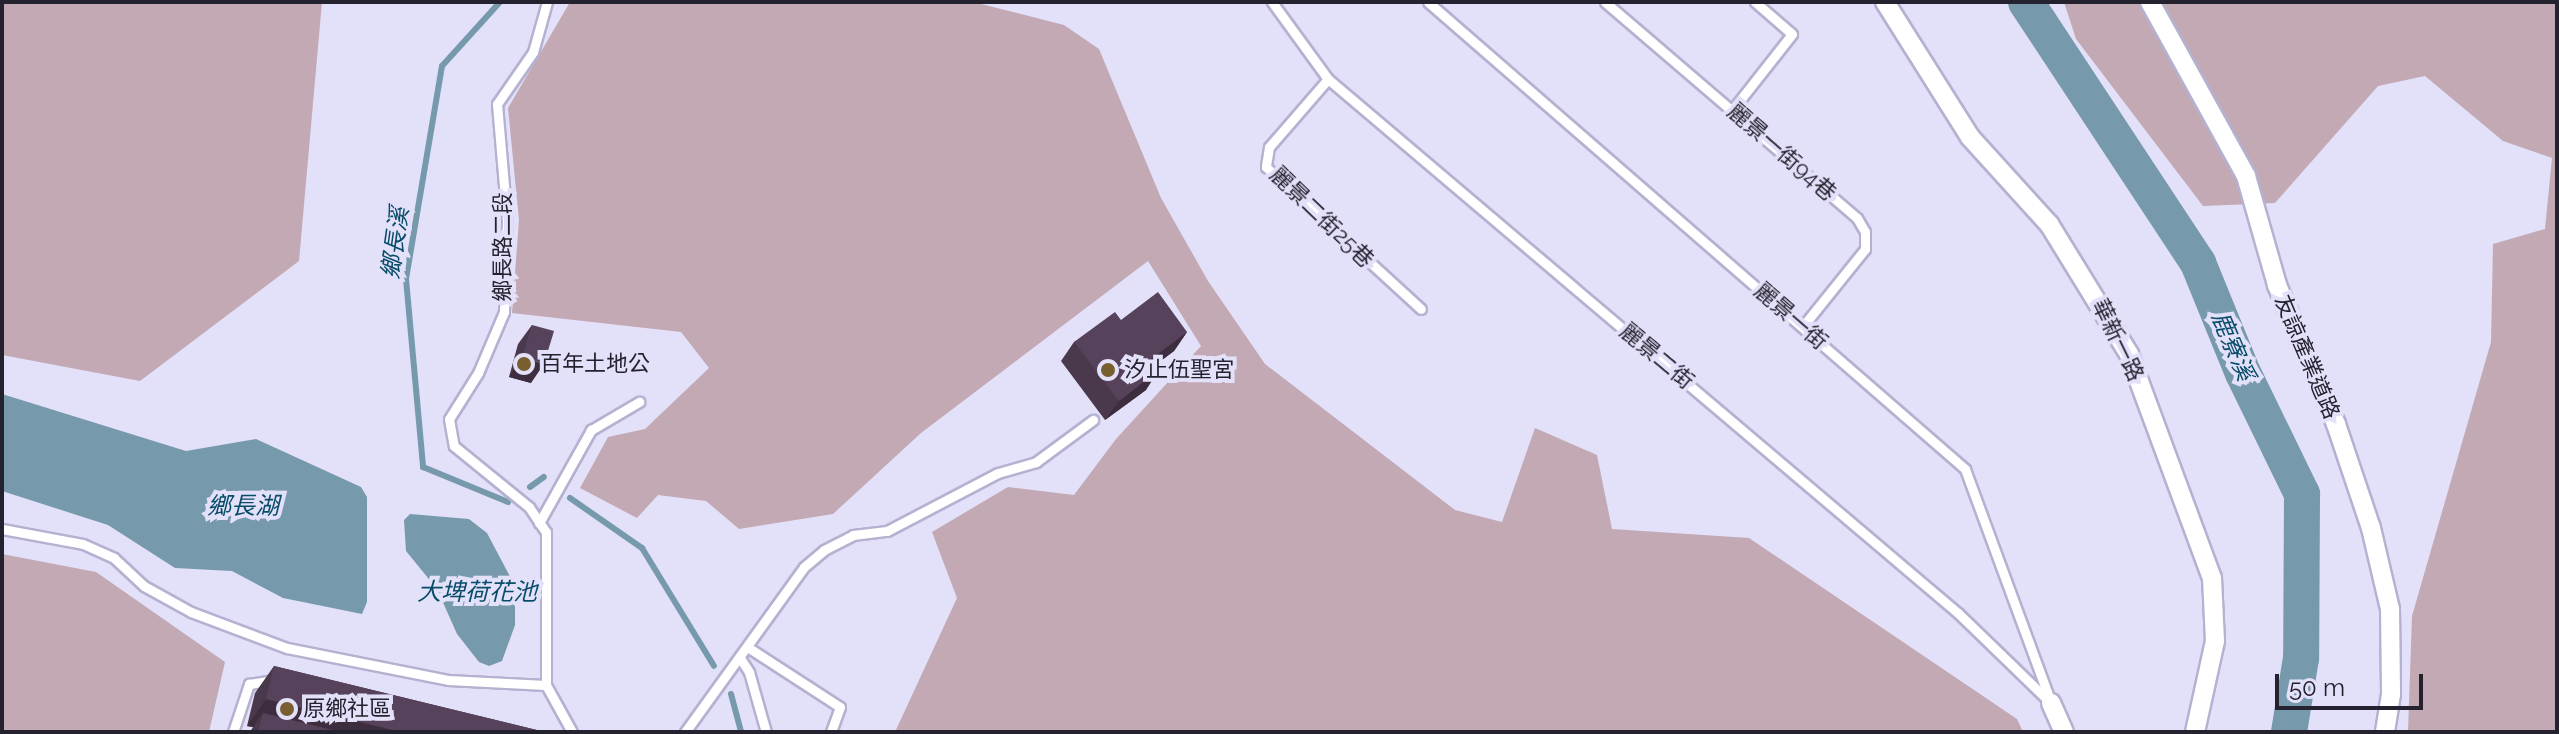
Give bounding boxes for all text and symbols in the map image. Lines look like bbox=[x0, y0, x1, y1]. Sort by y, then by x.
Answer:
street label: 麗景一街94巷 bbox=[1722, 98, 1842, 206]
street label: 麗景二街25巷 bbox=[1265, 161, 1379, 273]
street label: 鄉長路二段 bbox=[490, 192, 516, 302]
water label: 鄉長溪 bbox=[376, 205, 414, 281]
street label: 麗景一街 bbox=[1749, 277, 1833, 355]
street label: 友諒產業道路 bbox=[2269, 291, 2345, 423]
street label: 華新一路 bbox=[2087, 295, 2149, 385]
water label: 鹿寮溪 bbox=[2206, 307, 2260, 385]
street label: 麗景二街 bbox=[1615, 318, 1699, 394]
place label: 百年土地公 bbox=[540, 351, 650, 377]
marker: 百年土地公 bbox=[515, 355, 533, 373]
place label: 汐止伍聖宮 bbox=[1124, 357, 1234, 383]
marker: 汐止伍聖宮 bbox=[1099, 361, 1117, 379]
water label: 鄉長湖 bbox=[207, 492, 279, 520]
water label: 大埤荷花池 bbox=[417, 578, 537, 606]
scale bar bbox=[2279, 658, 2427, 708]
text: 50 m bbox=[2289, 673, 2345, 702]
place label: 原鄉社區 bbox=[303, 696, 391, 722]
marker: 原鄉社區 bbox=[278, 700, 296, 718]

